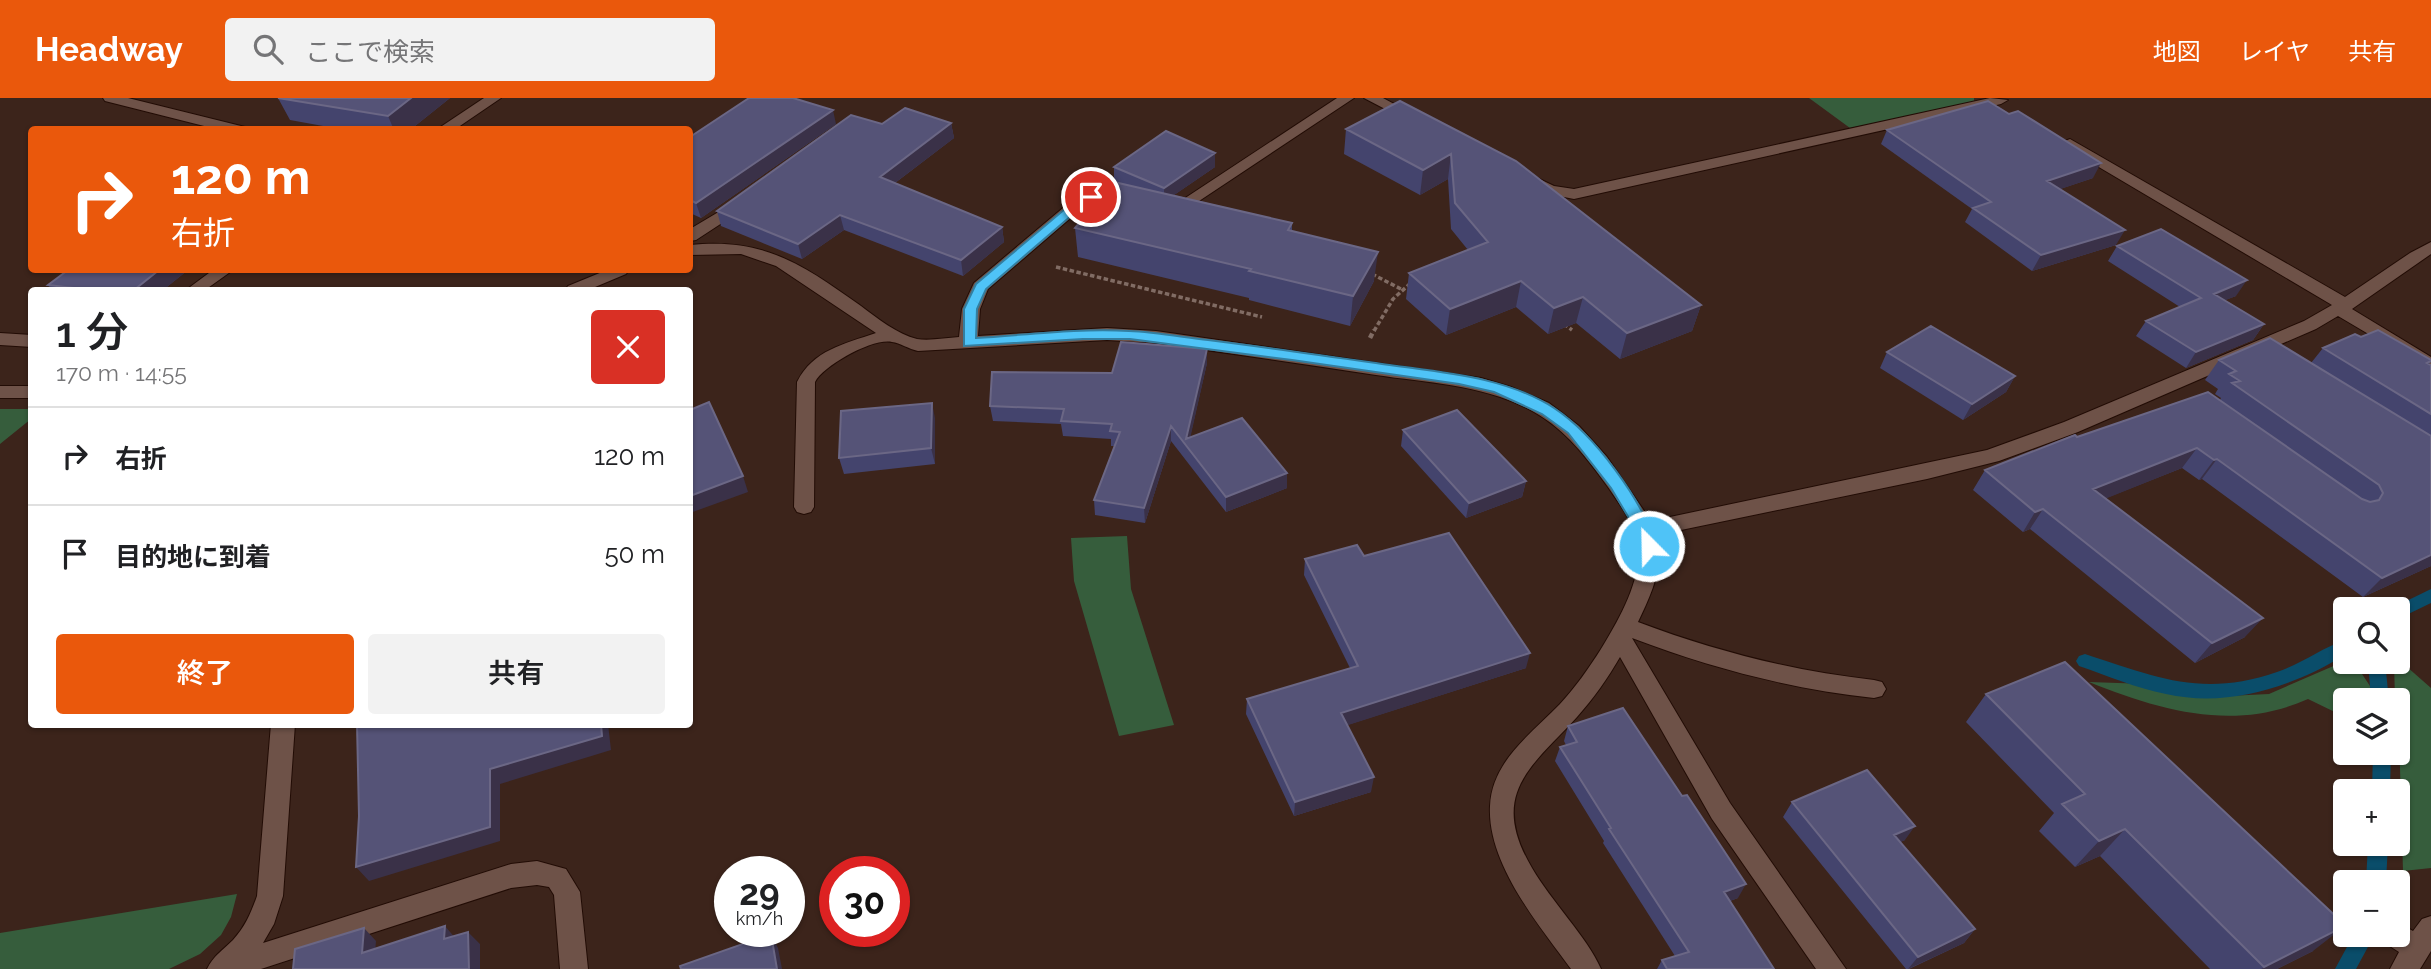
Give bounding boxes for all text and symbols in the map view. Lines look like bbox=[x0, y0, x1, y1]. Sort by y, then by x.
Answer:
search box bbox=[225, 18, 715, 81]
text: Headway bbox=[35, 30, 183, 69]
icon: search bbox=[249, 30, 287, 68]
text: ここで検索 bbox=[305, 37, 435, 67]
text: 地図 bbox=[2153, 37, 2201, 66]
text: レイヤ bbox=[2239, 37, 2310, 66]
text: 共有 bbox=[2348, 37, 2396, 66]
text: 120 m bbox=[171, 148, 310, 205]
icon: right bbox=[56, 154, 147, 245]
pin bbox=[1061, 167, 1121, 227]
icon: arrive bbox=[1072, 178, 1110, 216]
text: 右折 bbox=[171, 214, 235, 251]
text: 1 分 bbox=[56, 308, 128, 357]
button: close bbox=[591, 310, 665, 384]
text: 170 m · 14:55 bbox=[56, 359, 187, 386]
icon: right bbox=[56, 437, 94, 475]
text: 120 m bbox=[594, 441, 665, 471]
text: 右折 bbox=[115, 444, 167, 474]
position arrow bbox=[1612, 509, 1686, 583]
icon: arrive bbox=[56, 535, 94, 573]
text: 50 m bbox=[604, 539, 665, 569]
text: 目的地に到着 bbox=[115, 542, 271, 572]
map controls bbox=[2333, 597, 2410, 947]
button: search bbox=[2333, 597, 2410, 674]
button: 終了 bbox=[56, 634, 354, 714]
button: 共有 bbox=[368, 634, 665, 714]
button: layers bbox=[2333, 688, 2410, 765]
button: + bbox=[2333, 779, 2410, 856]
speed limit sign: 30 bbox=[819, 856, 910, 947]
button: − bbox=[2333, 870, 2410, 947]
text: 29 bbox=[739, 872, 780, 913]
text: km/h bbox=[736, 908, 783, 929]

